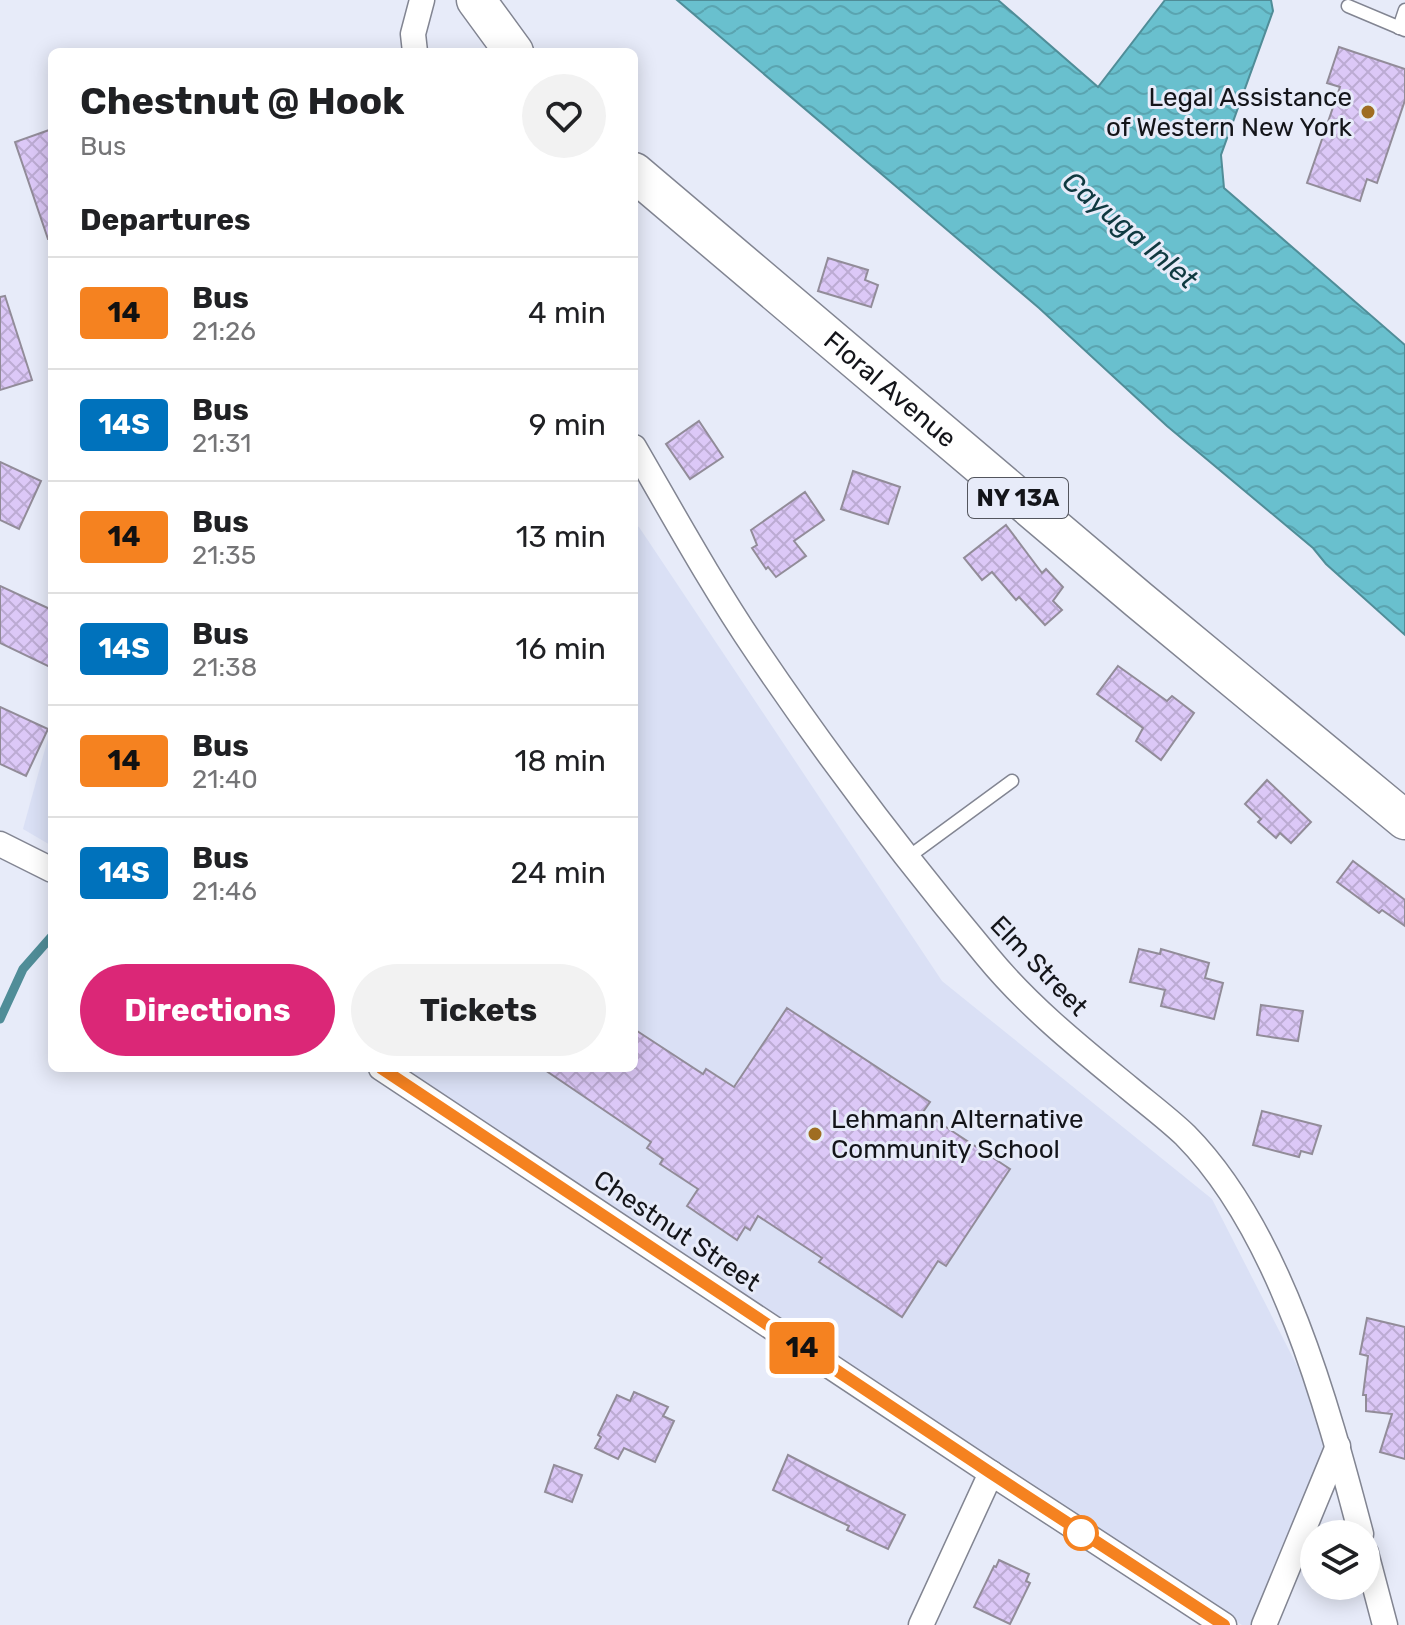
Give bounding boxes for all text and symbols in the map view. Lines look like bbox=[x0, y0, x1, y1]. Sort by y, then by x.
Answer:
button: heart bbox=[522, 74, 606, 158]
text: Chestnut @ Hook bbox=[80, 78, 404, 124]
place label: Legal Assistance of Western New York bbox=[1106, 82, 1353, 143]
marker: Legal Assistance of Western New York bbox=[1359, 103, 1377, 121]
text: Bus bbox=[80, 131, 126, 162]
water label: Cayuga Inlet bbox=[1056, 164, 1205, 297]
text: Departures bbox=[80, 202, 251, 238]
text: Bus bbox=[192, 280, 249, 316]
text: 4 min bbox=[528, 295, 606, 331]
text: 14 bbox=[107, 296, 141, 329]
text: 21:26 bbox=[192, 316, 256, 347]
street label: Floral Avenue bbox=[818, 325, 963, 454]
text: Bus bbox=[192, 392, 249, 428]
text: 9 min bbox=[529, 407, 606, 443]
text: 14S bbox=[98, 408, 150, 441]
text: 21:31 bbox=[192, 428, 251, 459]
road number: NY 13A bbox=[968, 478, 1068, 518]
text: Bus bbox=[192, 504, 249, 540]
text: 13 min bbox=[516, 519, 606, 555]
text: 14 bbox=[107, 520, 141, 553]
text: 21:35 bbox=[192, 540, 256, 571]
text: Bus bbox=[192, 616, 249, 652]
text: 16 min bbox=[516, 631, 606, 667]
text: 14S bbox=[98, 632, 150, 665]
text: 21:38 bbox=[192, 652, 257, 683]
text: Bus bbox=[192, 728, 249, 764]
text: 18 min bbox=[515, 743, 606, 779]
text: 14 bbox=[107, 744, 141, 777]
text: 21:40 bbox=[192, 764, 258, 795]
text: Bus bbox=[192, 840, 249, 876]
text: 24 min bbox=[511, 855, 606, 891]
text: 14S bbox=[98, 856, 150, 889]
text: 21:46 bbox=[192, 876, 257, 907]
street label: Elm Street bbox=[984, 910, 1094, 1022]
button: Directions bbox=[80, 964, 335, 1056]
button: Tickets bbox=[351, 964, 606, 1056]
place label: Lehmann Alternative Community School bbox=[831, 1104, 1084, 1165]
marker: Lehmann Alternative Community School bbox=[806, 1125, 824, 1143]
street label: Chestnut Street bbox=[588, 1164, 766, 1298]
line badge: 14 bbox=[766, 1322, 838, 1374]
text: 14 bbox=[785, 1331, 819, 1364]
unlabelled marker bbox=[1064, 1516, 1098, 1550]
map controls bbox=[1300, 1520, 1380, 1600]
button: layers bbox=[1300, 1520, 1380, 1600]

